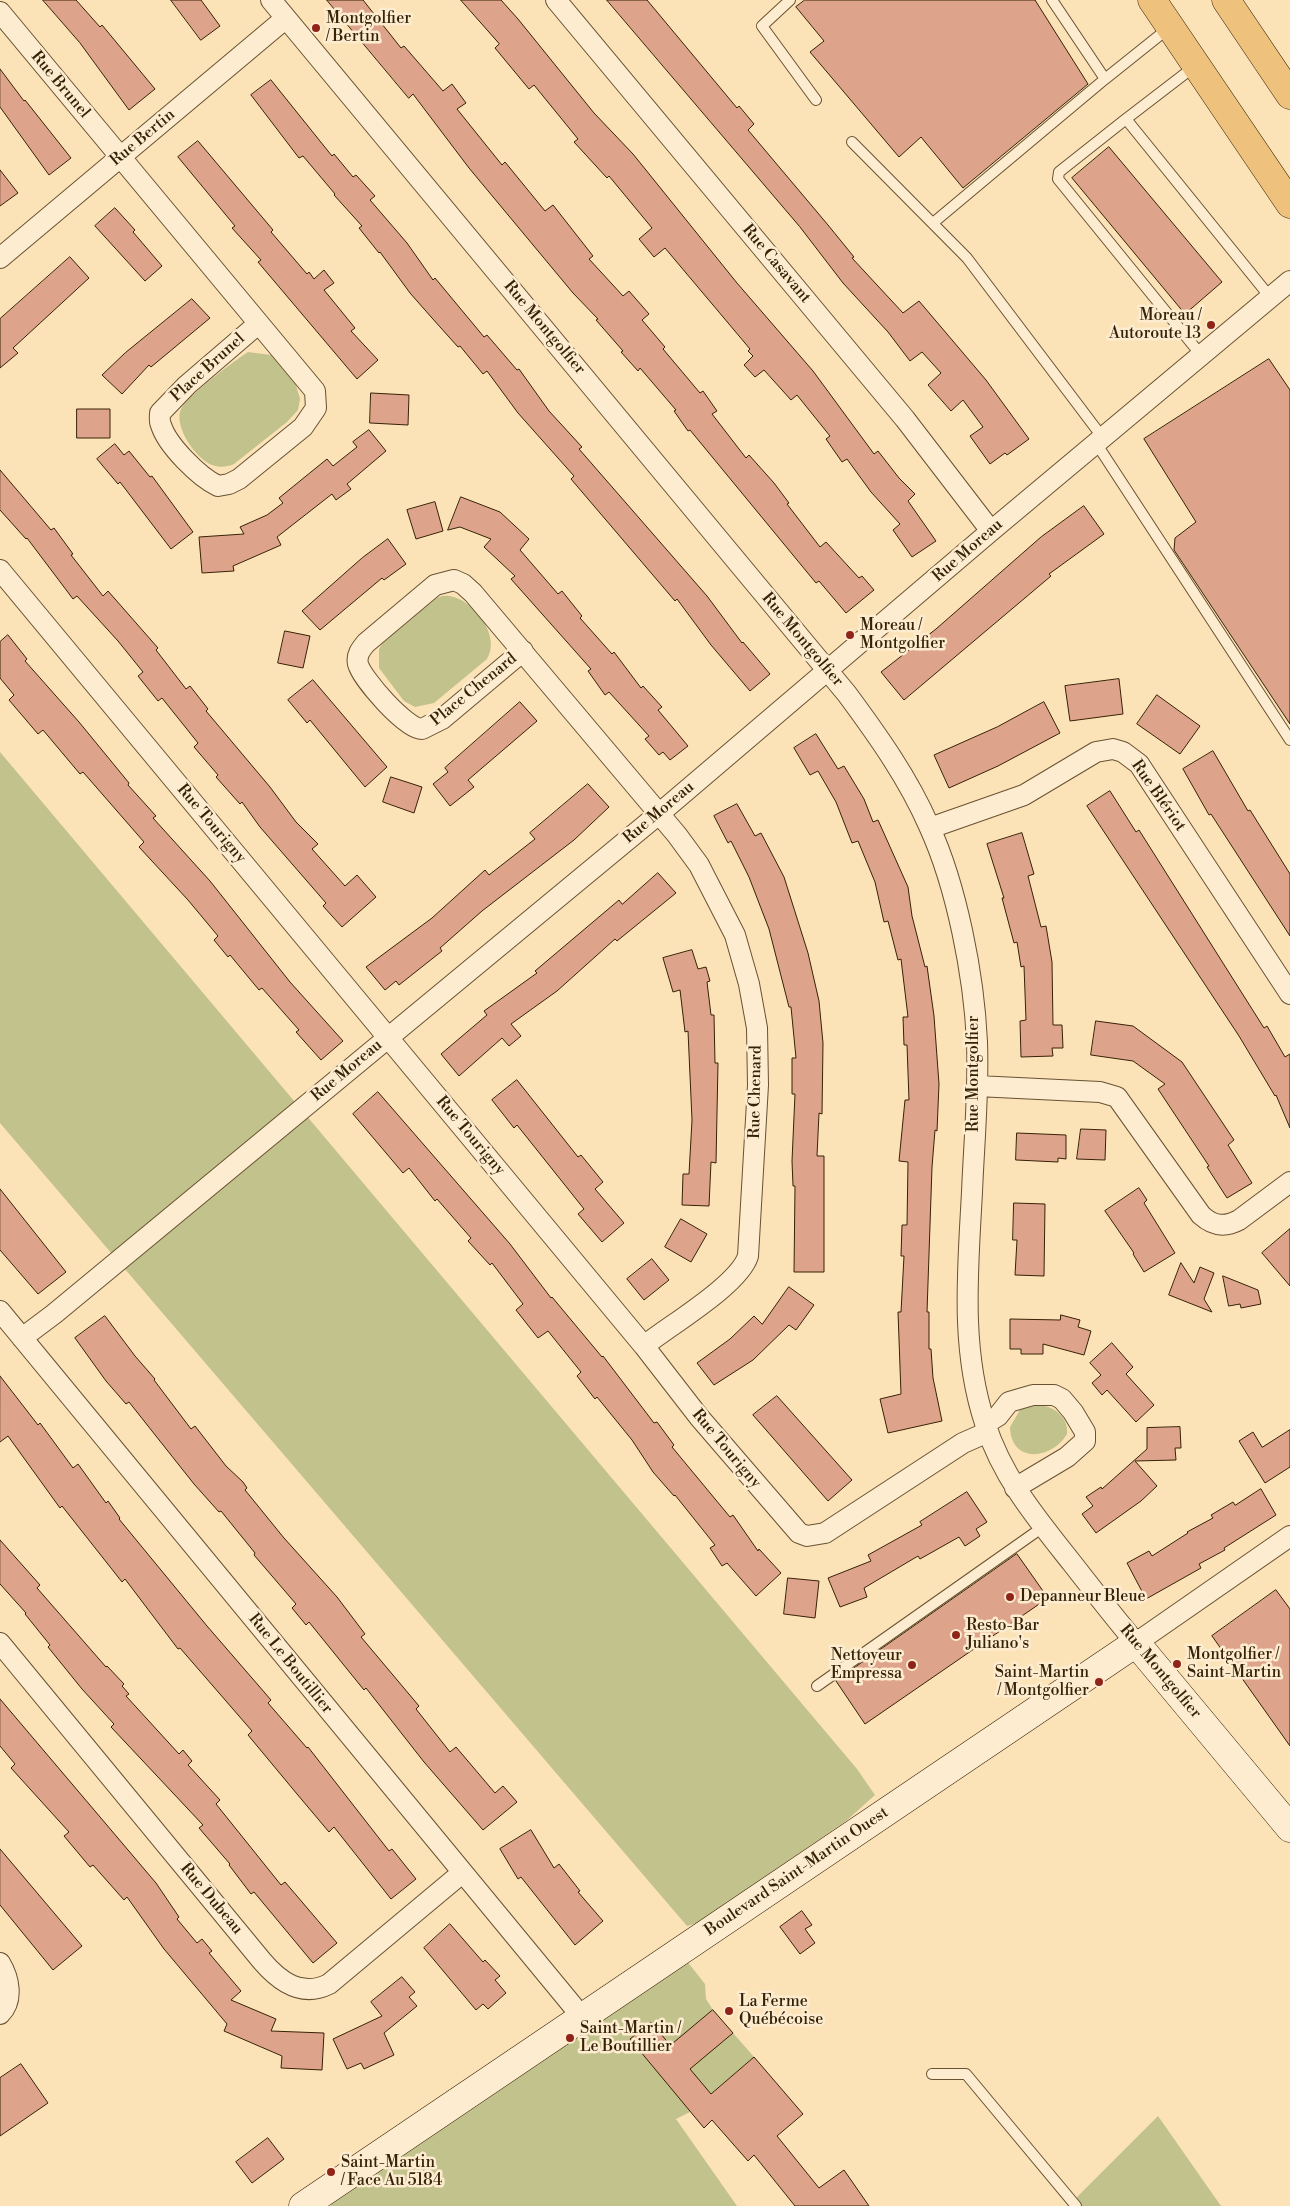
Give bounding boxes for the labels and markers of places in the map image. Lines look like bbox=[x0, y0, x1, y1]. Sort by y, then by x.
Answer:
place label: Montgolfier / Bertin bbox=[326, 9, 411, 47]
marker: Montgolfier / Bertin bbox=[310, 22, 322, 34]
place label: Moreau / Autoroute 13 bbox=[1109, 306, 1201, 344]
marker: Moreau / Autoroute 13 bbox=[1205, 319, 1217, 331]
place label: Moreau / Montgolfier bbox=[860, 616, 945, 654]
marker: Moreau / Montgolfier bbox=[844, 629, 856, 641]
place label: Depanneur Bleue bbox=[1020, 1587, 1146, 1607]
marker: Depanneur Bleue bbox=[1004, 1591, 1016, 1603]
place label: Resto-Bar Juliano's bbox=[966, 1616, 1039, 1654]
marker: Resto-Bar Juliano's bbox=[950, 1629, 962, 1641]
place label: Montgolfier / Saint-Martin bbox=[1187, 1645, 1281, 1683]
place label: Nettoyeur Empressa bbox=[831, 1646, 902, 1684]
marker: Montgolfier / Saint-Martin bbox=[1171, 1658, 1183, 1670]
marker: Nettoyeur Empressa bbox=[906, 1659, 918, 1671]
place label: Saint-Martin / Montgolfier bbox=[995, 1663, 1089, 1701]
marker: Saint-Martin / Montgolfier bbox=[1093, 1676, 1105, 1688]
place label: La Ferme Québécoise bbox=[739, 1992, 823, 2030]
marker: La Ferme Québécoise bbox=[723, 2005, 735, 2017]
place label: Saint-Martin / Le Boutillier bbox=[580, 2019, 680, 2057]
marker: Saint-Martin / Le Boutillier bbox=[564, 2032, 576, 2044]
place label: Saint-Martin / Face Au 5184 bbox=[341, 2153, 443, 2191]
marker: Saint-Martin / Face Au 5184 bbox=[325, 2166, 337, 2178]

